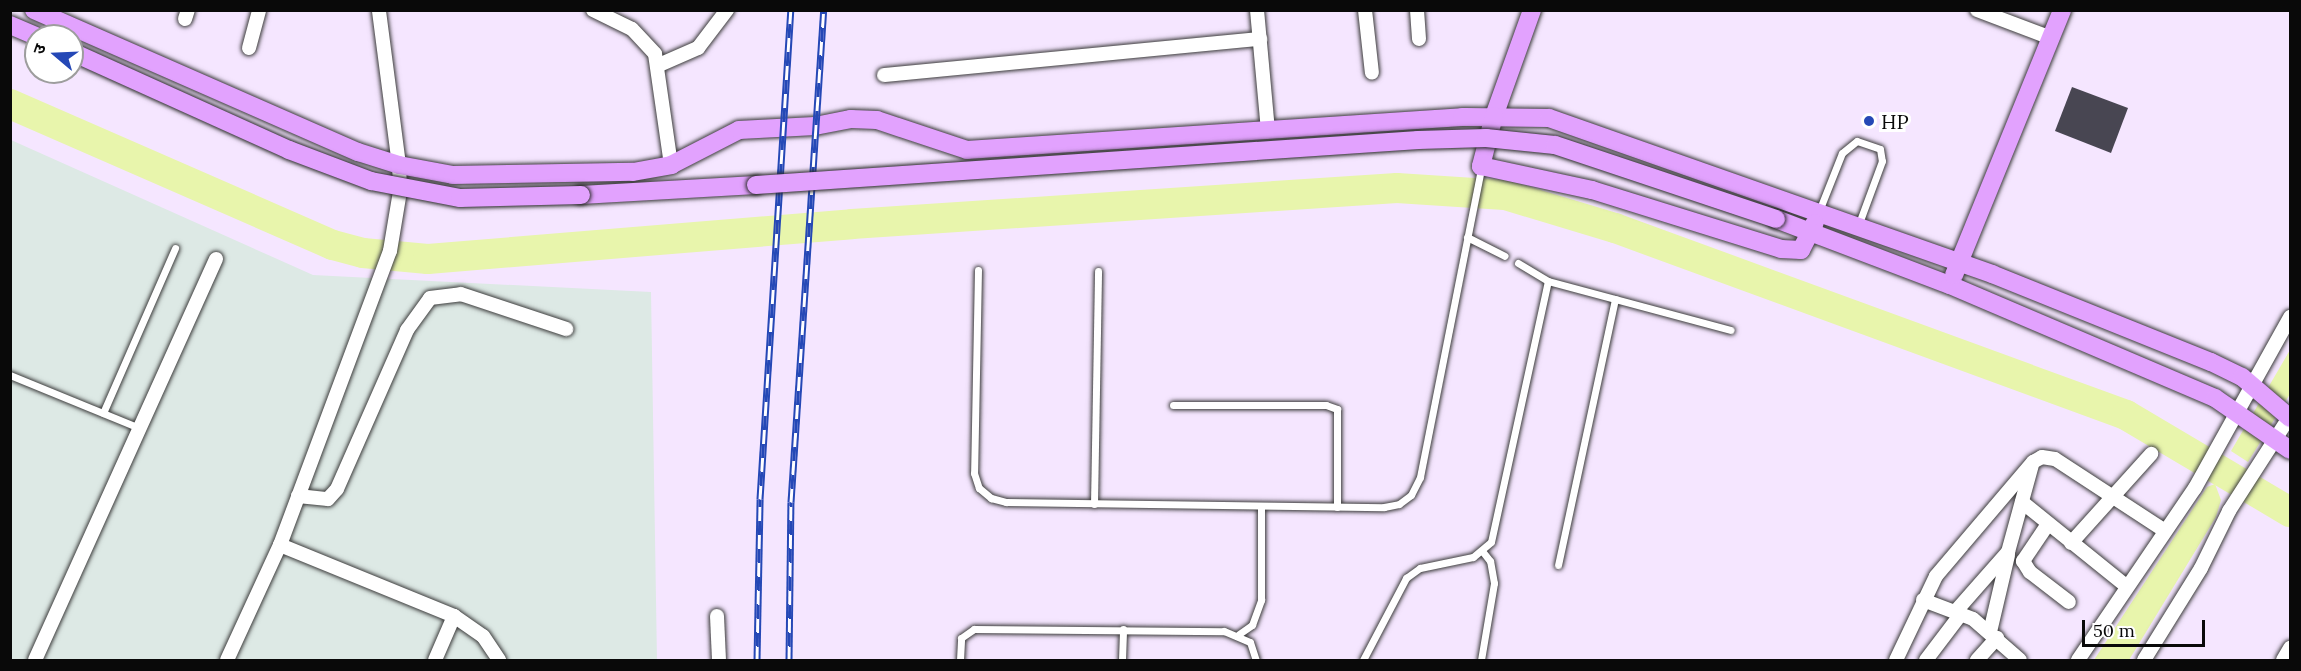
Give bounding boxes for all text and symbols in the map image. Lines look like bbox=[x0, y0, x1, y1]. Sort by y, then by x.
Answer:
north arrow bbox=[24, 24, 84, 84]
text: उ bbox=[28, 41, 50, 56]
place label: HP bbox=[1881, 109, 1909, 133]
marker: HP bbox=[1862, 114, 1876, 128]
scale bar bbox=[2085, 608, 2208, 646]
text: 50 m bbox=[2093, 619, 2135, 642]

